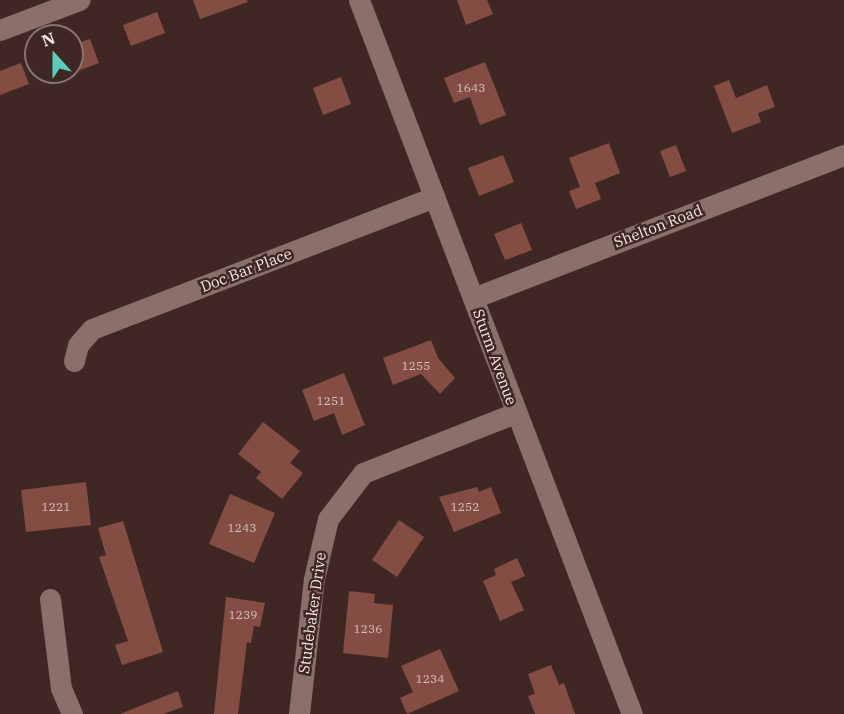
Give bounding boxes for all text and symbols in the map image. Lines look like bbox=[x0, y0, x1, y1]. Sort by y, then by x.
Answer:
north arrow bbox=[24, 24, 84, 84]
text: N bbox=[39, 27, 58, 51]
house number: 1643 bbox=[457, 81, 485, 95]
street label: Shelton Road bbox=[611, 201, 705, 251]
street label: Doc Bar Place bbox=[198, 244, 294, 296]
street label: Sturm Avenue bbox=[469, 307, 521, 407]
house number: 1255 bbox=[402, 359, 430, 373]
house number: 1251 bbox=[317, 394, 345, 408]
house number: 1221 bbox=[42, 500, 70, 514]
house number: 1252 bbox=[451, 500, 479, 514]
house number: 1243 bbox=[228, 521, 256, 535]
street label: Studebaker Drive bbox=[295, 551, 329, 675]
house number: 1239 bbox=[229, 608, 257, 622]
house number: 1236 bbox=[354, 622, 382, 636]
house number: 1234 bbox=[416, 672, 444, 686]

